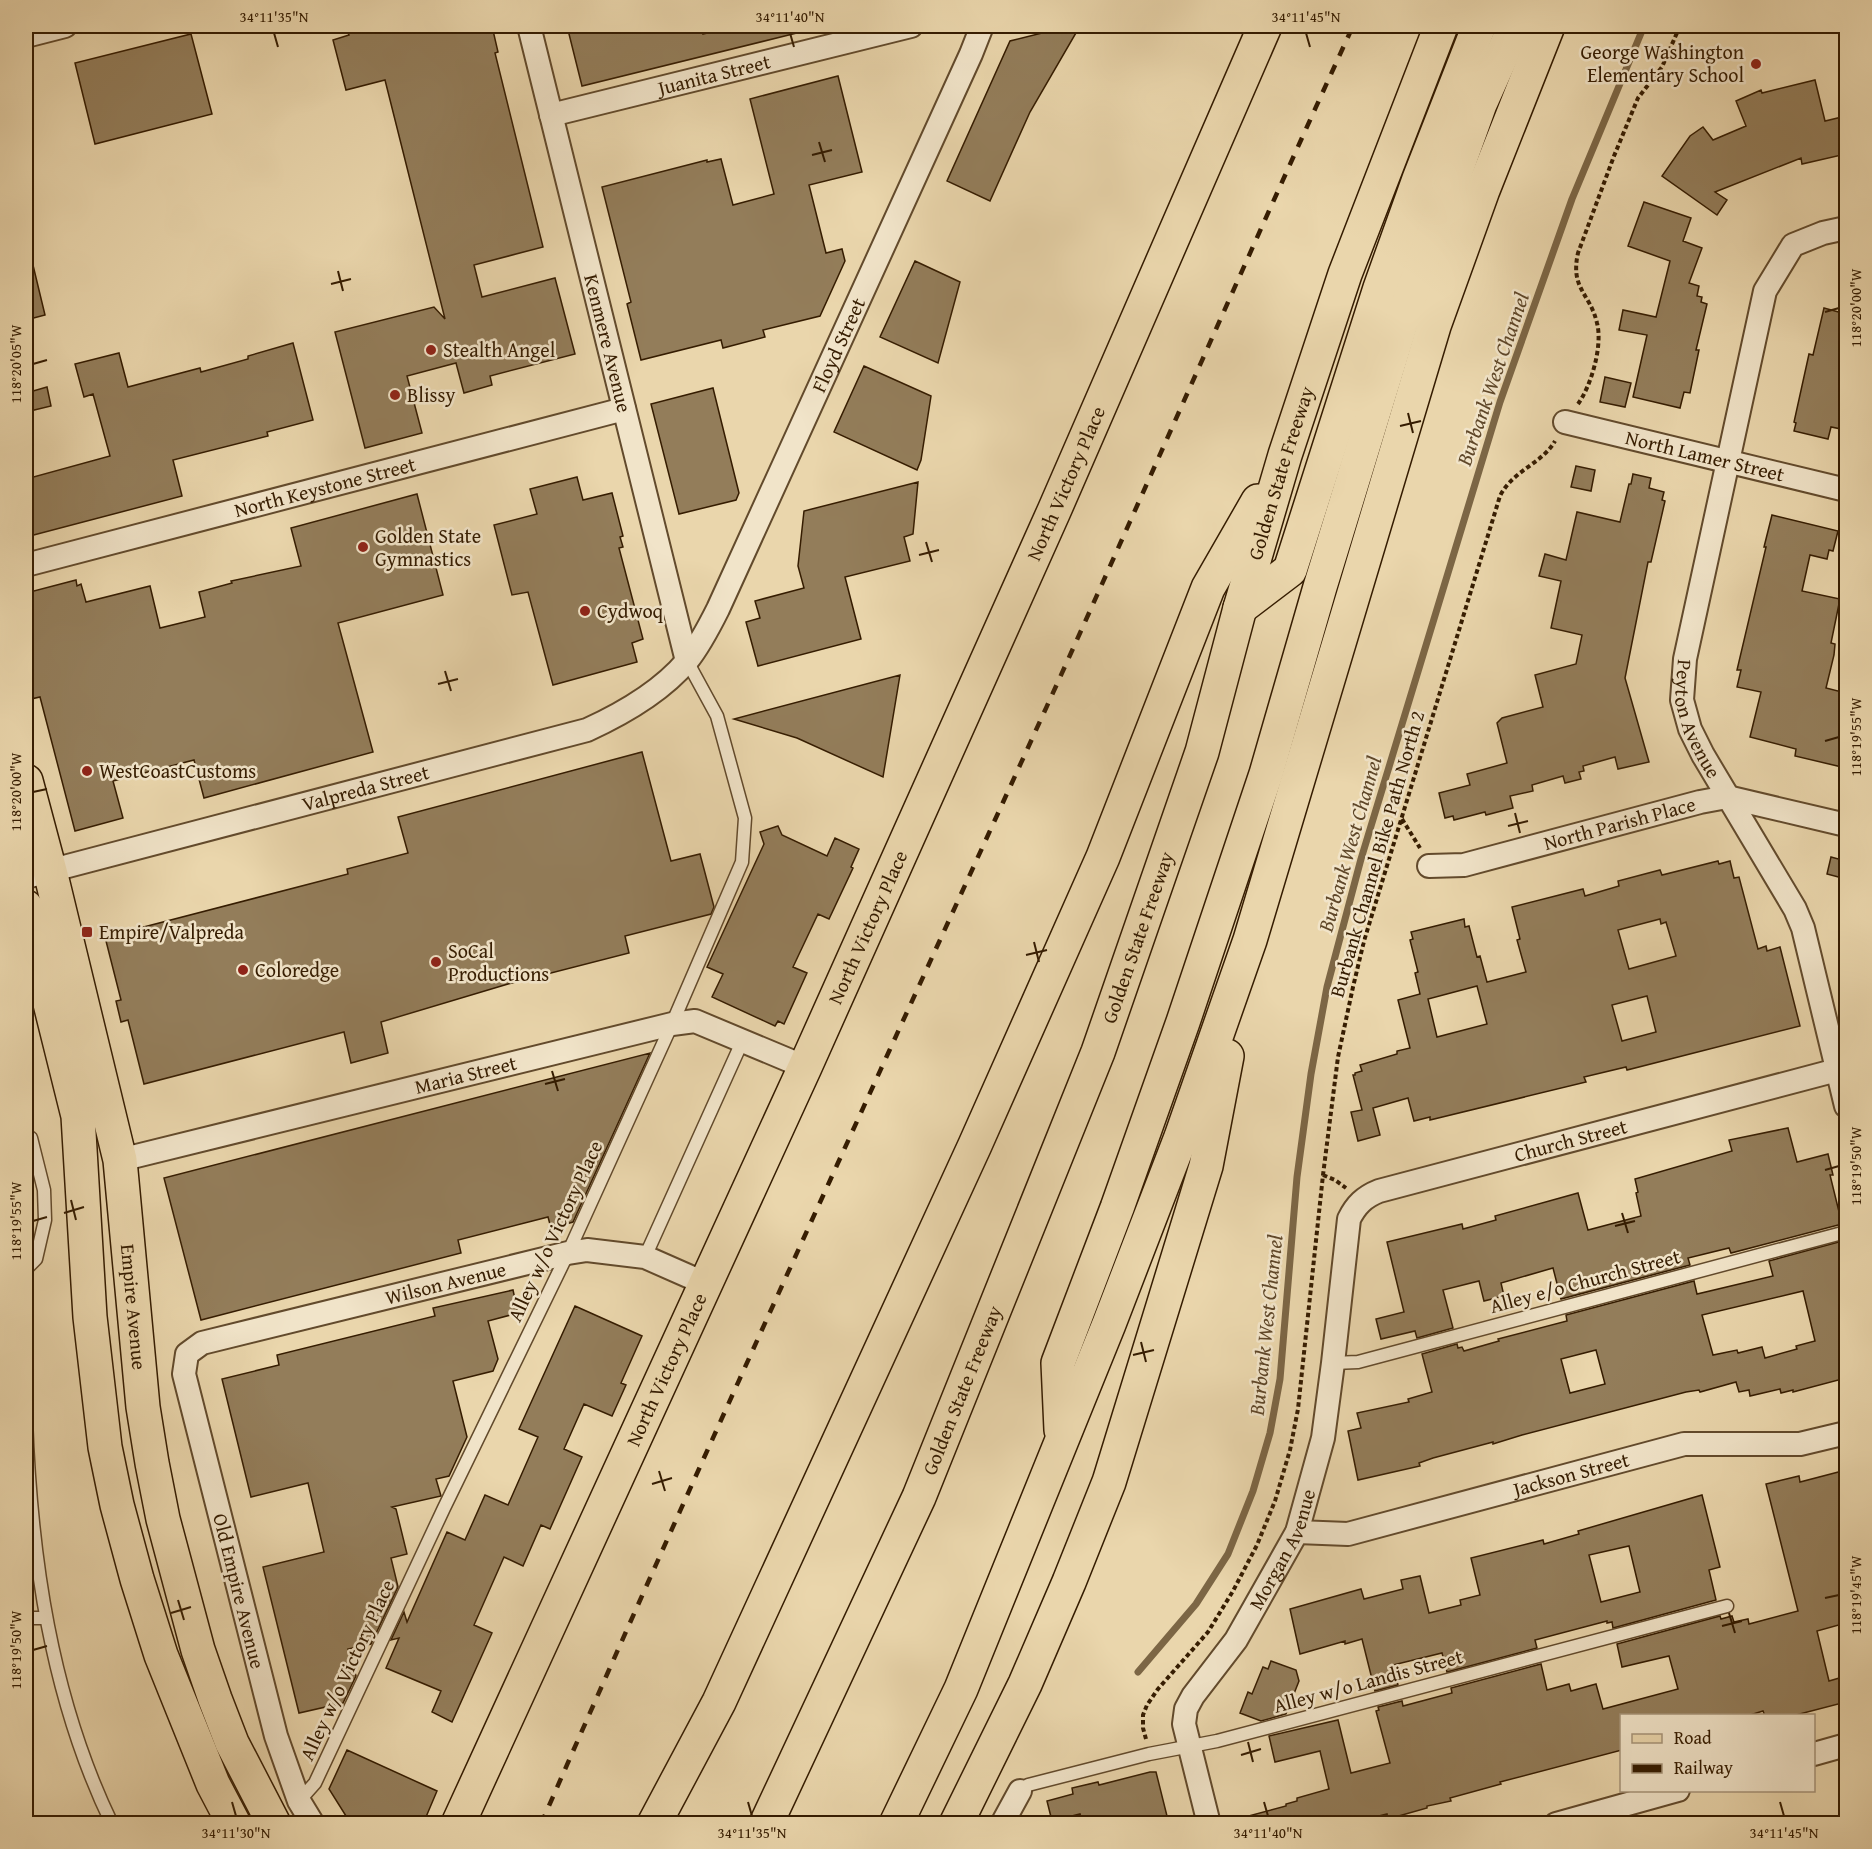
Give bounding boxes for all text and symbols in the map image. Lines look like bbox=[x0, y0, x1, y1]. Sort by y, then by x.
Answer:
text: 34°11'35"N bbox=[240, 6, 309, 27]
text: 34°11'40"N bbox=[756, 6, 825, 27]
text: 34°11'45"N bbox=[1272, 6, 1341, 27]
place label: George Washington Elementary School bbox=[1581, 37, 1744, 89]
street label: Juanita Street bbox=[652, 46, 773, 103]
marker: George Washington Elementary School bbox=[1749, 57, 1763, 71]
text: 118°20'00"W bbox=[1845, 268, 1866, 348]
street label: Kenmere Avenue bbox=[577, 271, 640, 415]
water label: Burbank West Channel bbox=[1448, 288, 1537, 471]
street label: Floyd Street bbox=[804, 293, 872, 397]
text: 118°20'05"W bbox=[5, 324, 26, 404]
place label: Stealth Angel bbox=[443, 335, 556, 364]
marker: Stealth Angel bbox=[424, 343, 438, 357]
place label: Blissy bbox=[407, 380, 455, 409]
street label: Golden State Freeway bbox=[1240, 382, 1321, 563]
marker: Blissy bbox=[388, 388, 402, 402]
street label: North Victory Place bbox=[1019, 401, 1112, 565]
street label: North Lamer Street bbox=[1623, 422, 1787, 489]
street label: North Keystone Street bbox=[231, 449, 419, 524]
place label: Golden State Gymnastics bbox=[375, 521, 481, 573]
marker: Golden State Gymnastics bbox=[356, 540, 370, 554]
place label: Cydwoq bbox=[597, 596, 664, 625]
marker: Cydwoq bbox=[578, 604, 592, 618]
street label: Peyton Avenue bbox=[1668, 658, 1729, 783]
text: 118°19'55"W bbox=[1845, 697, 1866, 777]
street label: Burbank Channel Bike Path North 2 bbox=[1322, 707, 1431, 1000]
text: 118°20'00"W bbox=[5, 752, 26, 832]
water label: Burbank West Channel bbox=[1309, 752, 1389, 936]
place label: WestCoastCustoms bbox=[99, 756, 256, 785]
street label: Valpreda Street bbox=[299, 757, 432, 818]
marker: WestCoastCustoms bbox=[80, 764, 94, 778]
street label: North Parish Place bbox=[1540, 789, 1699, 857]
street label: North Victory Place bbox=[820, 845, 914, 1009]
street label: Golden State Freeway bbox=[1094, 847, 1181, 1027]
place label: Empire/Valpreda bbox=[99, 917, 244, 946]
marker: Empire/Valpreda bbox=[80, 925, 94, 939]
place label: SoCal Productions bbox=[448, 936, 549, 988]
place label: Coloredge bbox=[255, 955, 339, 984]
marker: SoCal Productions bbox=[429, 955, 443, 969]
marker: Coloredge bbox=[236, 963, 250, 977]
street label: Maria Street bbox=[411, 1048, 520, 1101]
street label: Church Street bbox=[1511, 1111, 1630, 1169]
text: 118°19'50"W bbox=[1845, 1126, 1866, 1206]
street label: Alley w/o Victory Place bbox=[500, 1135, 609, 1326]
text: 118°19'55"W bbox=[5, 1181, 26, 1261]
water label: Burbank West Channel bbox=[1241, 1233, 1290, 1418]
street label: Alley e/o Church Street bbox=[1486, 1241, 1683, 1320]
street label: Empire Avenue bbox=[114, 1243, 154, 1371]
street label: Wilson Avenue bbox=[382, 1254, 509, 1311]
street label: North Victory Place bbox=[618, 1288, 714, 1451]
street label: Golden State Freeway bbox=[914, 1301, 1009, 1479]
street label: Jackson Street bbox=[1507, 1444, 1632, 1504]
street label: Morgan Avenue bbox=[1241, 1486, 1322, 1615]
street label: Old Empire Avenue bbox=[206, 1510, 273, 1671]
text: 118°19'45"W bbox=[1845, 1555, 1866, 1635]
street label: Alley w/o Victory Place bbox=[292, 1574, 401, 1765]
text: 118°19'50"W bbox=[5, 1610, 26, 1690]
street label: Alley w/o Landis Street bbox=[1270, 1641, 1466, 1720]
legend bbox=[1620, 1714, 1815, 1792]
text: Road bbox=[1674, 1724, 1712, 1751]
text: Railway bbox=[1674, 1754, 1733, 1781]
text: 34°11'30"N bbox=[202, 1822, 271, 1843]
text: 34°11'35"N bbox=[718, 1822, 787, 1843]
text: 34°11'40"N bbox=[1234, 1822, 1303, 1843]
text: 34°11'45"N bbox=[1750, 1822, 1819, 1843]

